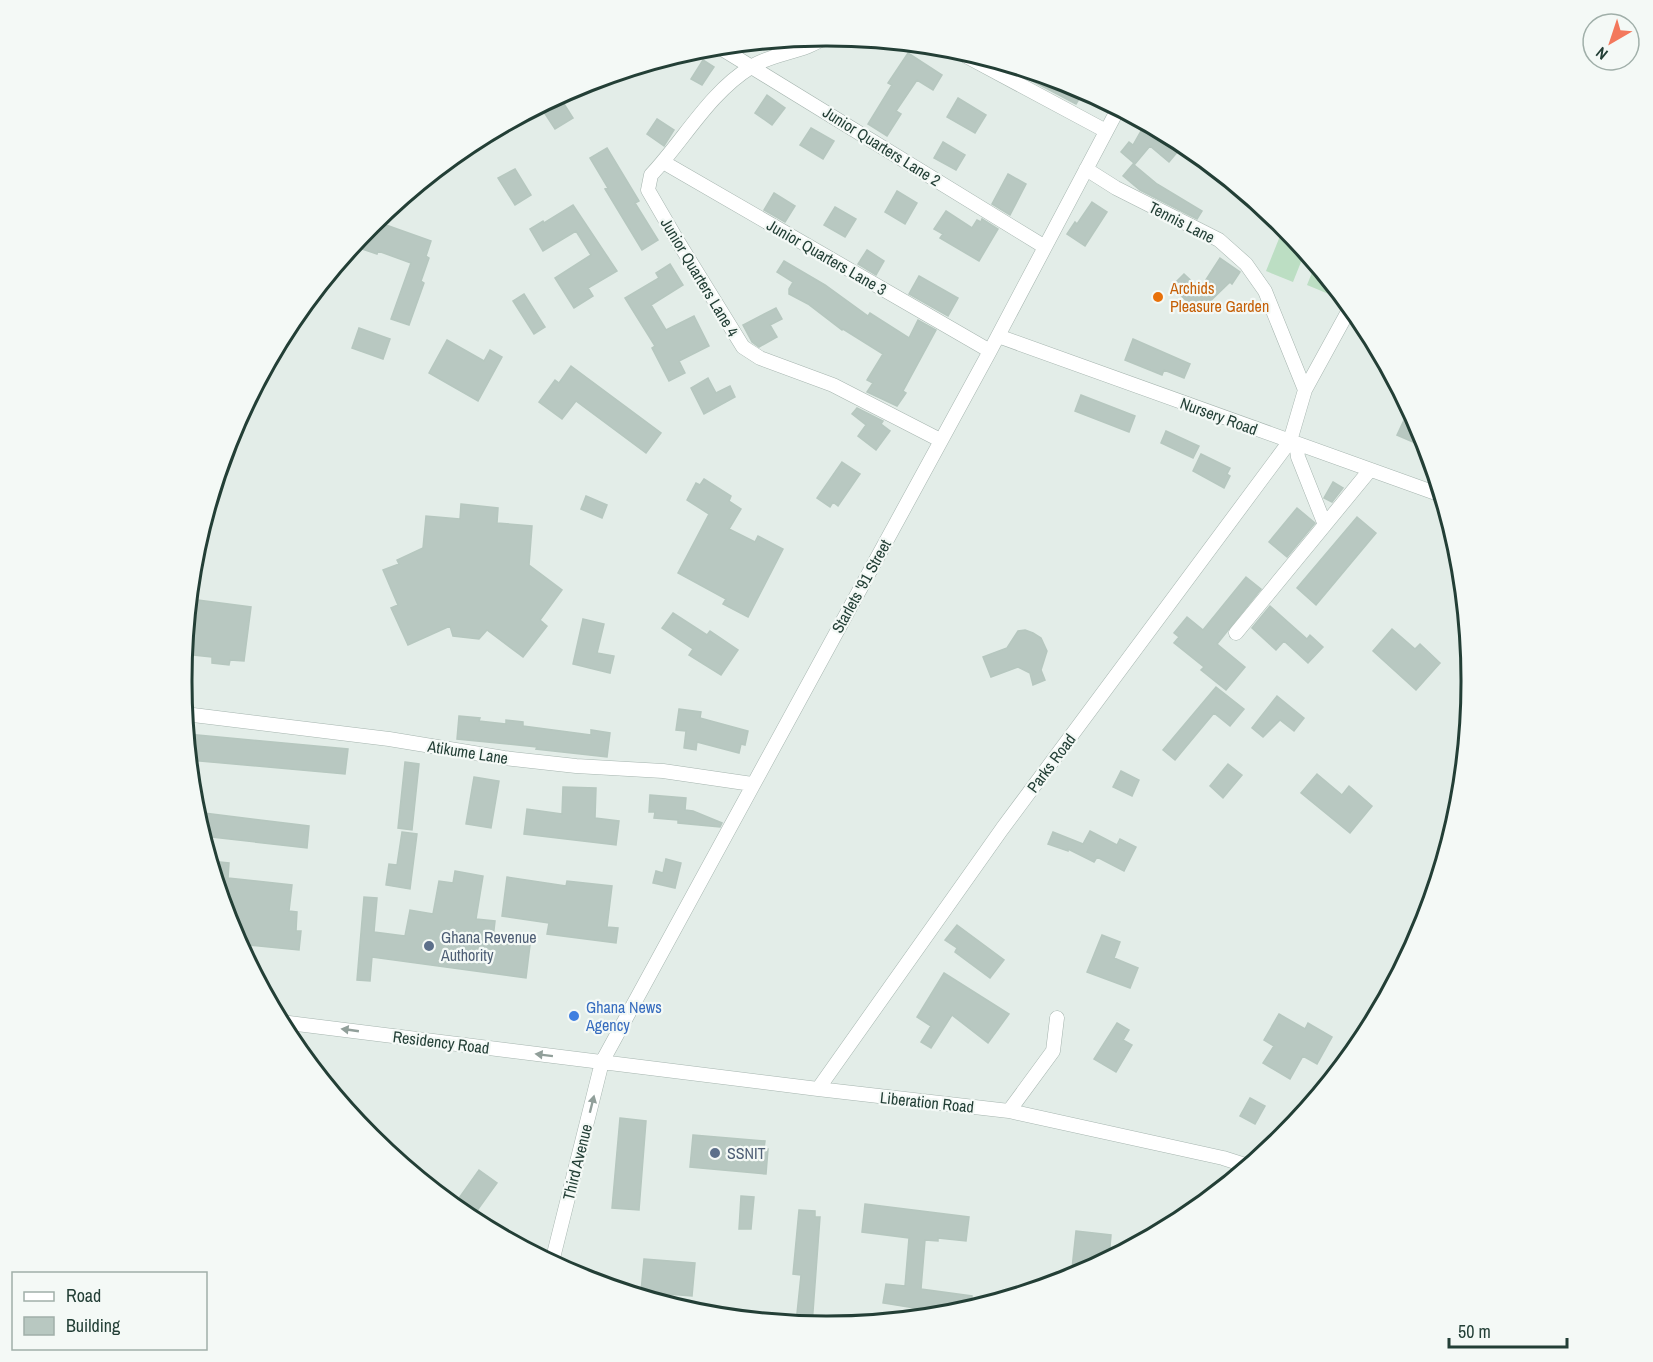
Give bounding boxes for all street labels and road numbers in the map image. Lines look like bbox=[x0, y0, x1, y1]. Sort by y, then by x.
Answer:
street label: Junior Quarters Lane 2 bbox=[819, 101, 945, 191]
street label: Tennis Lane bbox=[1145, 196, 1219, 248]
street label: Junior Quarters Lane 4 bbox=[656, 214, 744, 340]
street label: Junior Quarters Lane 3 bbox=[763, 214, 891, 300]
street label: Nursery Road bbox=[1177, 392, 1261, 440]
street label: Starlets '91 Street bbox=[826, 535, 896, 637]
street label: Parks Road bbox=[1022, 729, 1080, 797]
street label: Atikume Lane bbox=[425, 735, 510, 769]
street label: Residency Road bbox=[392, 1025, 490, 1059]
street label: Liberation Road bbox=[879, 1086, 975, 1118]
street label: Third Avenue bbox=[557, 1122, 597, 1202]

